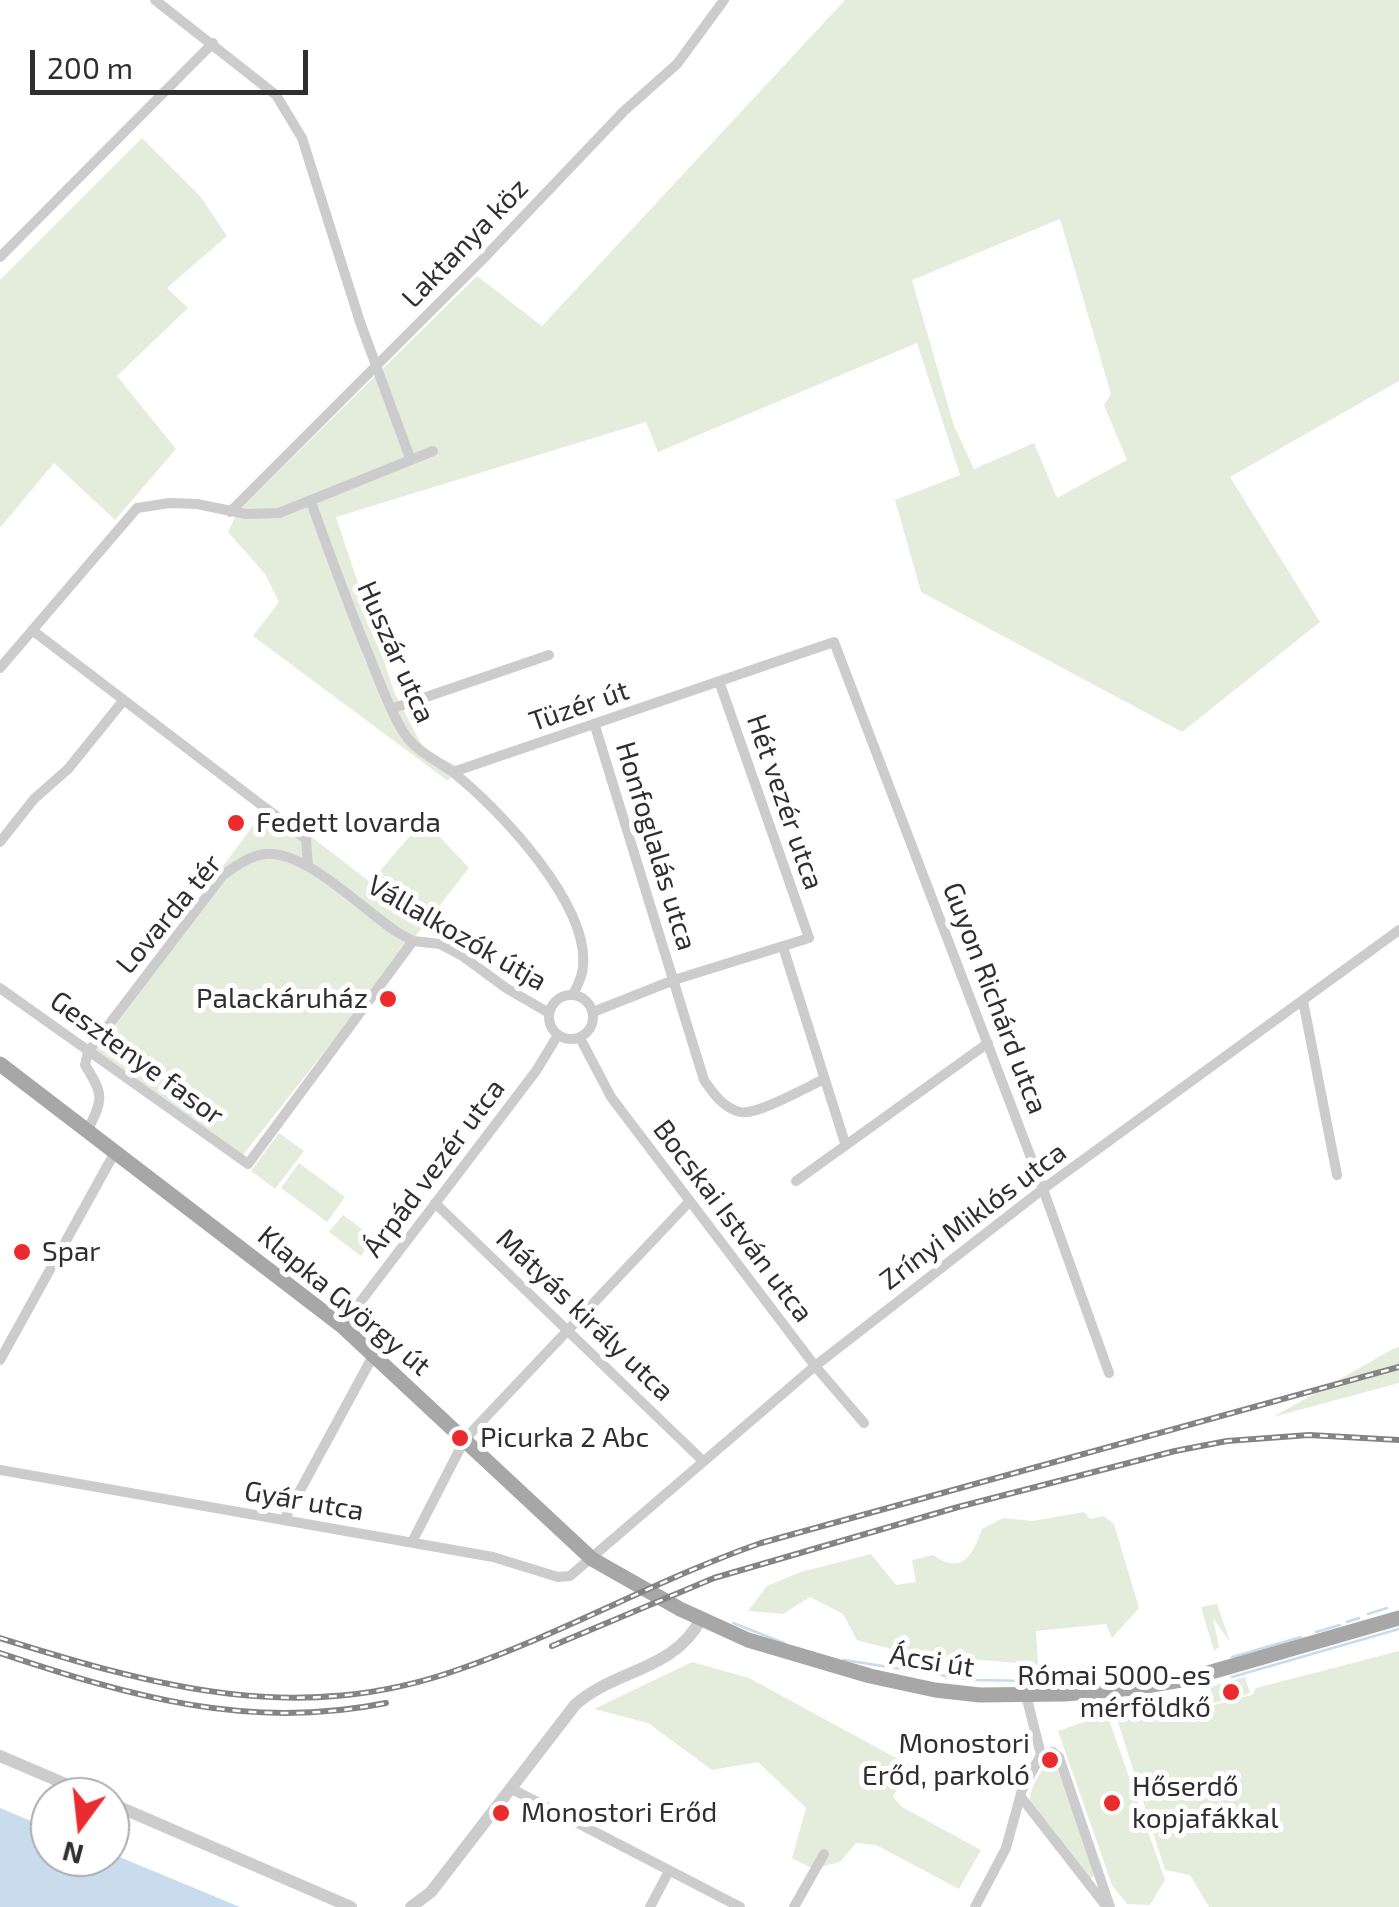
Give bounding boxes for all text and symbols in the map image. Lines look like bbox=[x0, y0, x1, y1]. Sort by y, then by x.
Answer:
scale bar bbox=[35, 30, 312, 92]
text: 200 m bbox=[47, 49, 133, 85]
street label: Laktanya köz bbox=[395, 171, 535, 315]
street label: Huszár utca bbox=[350, 576, 442, 728]
street label: Tüzér út bbox=[525, 673, 633, 739]
street label: Hét vezér utca bbox=[739, 710, 831, 894]
street label: Honfoglalás utca bbox=[608, 738, 704, 954]
place label: Fedett lovarda bbox=[256, 806, 441, 840]
marker: Fedett lovarda bbox=[225, 812, 247, 834]
street label: Lovarda tér bbox=[109, 847, 229, 981]
street label: Vállalkozók útja bbox=[361, 868, 553, 998]
street label: Guyon Richárd utca bbox=[935, 878, 1055, 1118]
place label: Palackáruház bbox=[196, 982, 368, 1016]
street label: Gesztenye fasor bbox=[44, 984, 230, 1132]
marker: Palackáruház bbox=[377, 988, 399, 1010]
street label: Árpád vezér utca bbox=[356, 1072, 512, 1264]
street label: Bocskai István utca bbox=[646, 1113, 820, 1329]
street label: Zrínyi Miklós utca bbox=[873, 1135, 1073, 1297]
street label: Klapka György út bbox=[251, 1219, 437, 1383]
street label: Mátyás király utca bbox=[489, 1222, 681, 1408]
place label: Spar bbox=[42, 1235, 101, 1269]
marker: Spar bbox=[11, 1241, 33, 1263]
place label: Picurka 2 Abc bbox=[480, 1421, 649, 1455]
marker: Picurka 2 Abc bbox=[449, 1427, 471, 1449]
street label: Gyár utca bbox=[242, 1474, 366, 1528]
street label: Ácsi út bbox=[887, 1638, 977, 1684]
place label: Római 5000-es mérföldkő bbox=[1017, 1659, 1211, 1725]
marker: Római 5000-es mérföldkő bbox=[1220, 1681, 1242, 1703]
place label: Monostori Erőd, parkoló bbox=[862, 1727, 1030, 1793]
marker: Monostori Erőd, parkoló bbox=[1039, 1749, 1061, 1771]
place label: Hőserdő kopjafákkal bbox=[1132, 1770, 1279, 1836]
north arrow bbox=[30, 1777, 130, 1877]
marker: Hőserdő kopjafákkal bbox=[1101, 1792, 1123, 1814]
place label: Monostori Erőd bbox=[521, 1796, 717, 1830]
marker: Monostori Erőd bbox=[490, 1802, 512, 1824]
text: N bbox=[59, 1835, 87, 1873]

